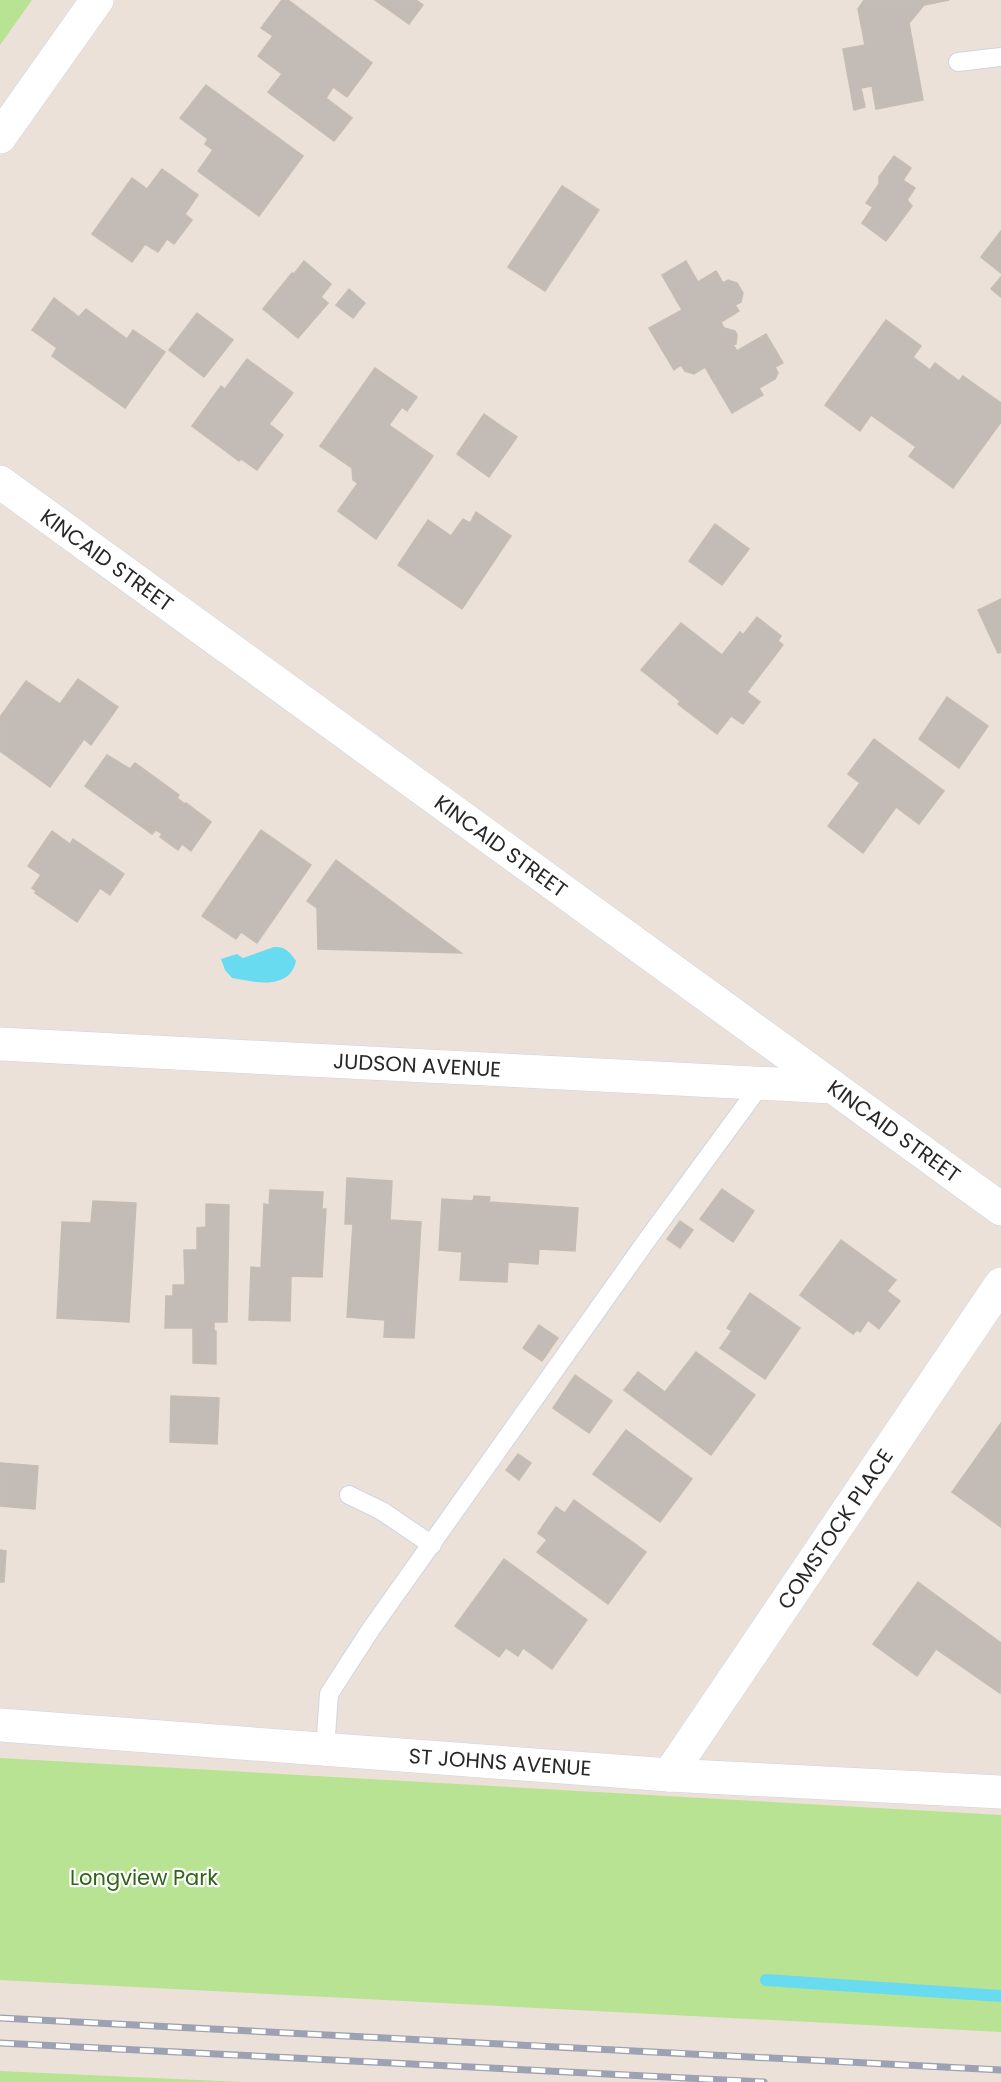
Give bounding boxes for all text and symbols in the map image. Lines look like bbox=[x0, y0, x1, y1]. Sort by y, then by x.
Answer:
street label: KINCAID STREET bbox=[35, 502, 179, 618]
street label: KINCAID STREET bbox=[429, 788, 573, 904]
street label: JUDSON AVENUE bbox=[332, 1046, 502, 1084]
street label: KINCAID STREET bbox=[822, 1073, 966, 1189]
street label: COMSTOCK PLACE bbox=[770, 1443, 900, 1615]
street label: ST JOHNS AVENUE bbox=[408, 1741, 592, 1783]
park label: Longview Park bbox=[70, 1863, 218, 1892]

